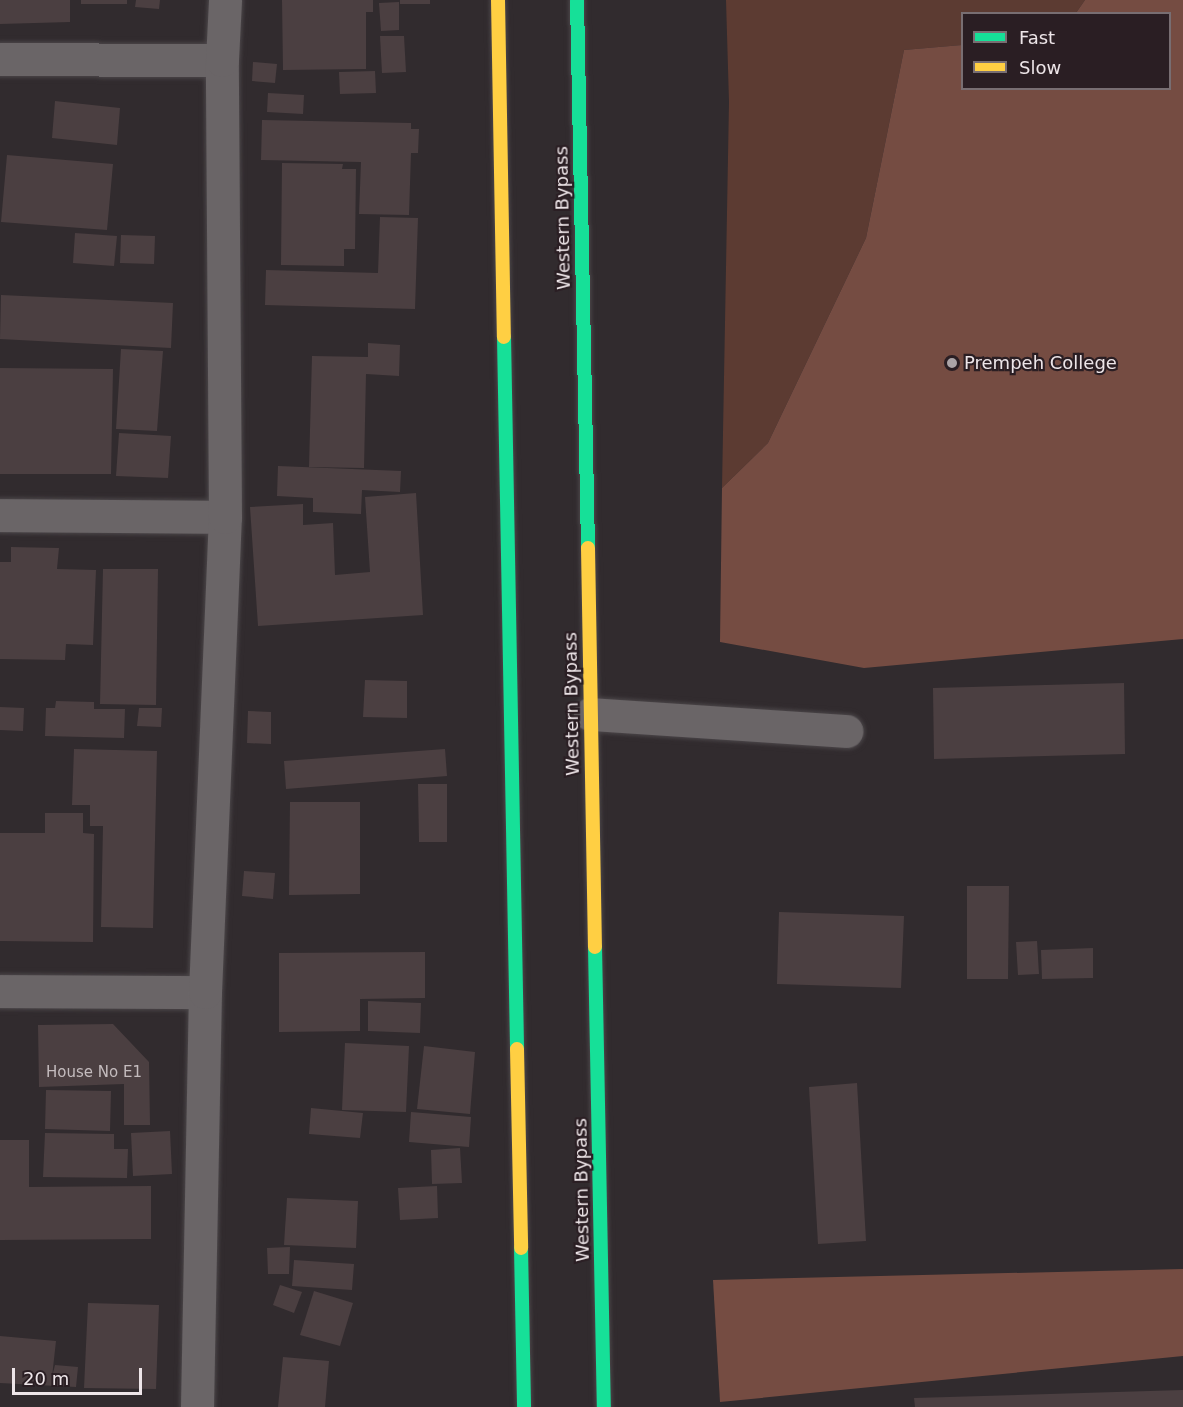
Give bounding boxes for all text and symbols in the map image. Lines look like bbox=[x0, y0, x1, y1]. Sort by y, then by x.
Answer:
legend bbox=[961, 12, 1171, 90]
text: Fast bbox=[1019, 27, 1055, 48]
text: Slow bbox=[1019, 57, 1061, 78]
street label: Western Bypass bbox=[551, 146, 575, 290]
place label: Prempeh College bbox=[964, 352, 1117, 374]
marker: Prempeh College bbox=[945, 356, 959, 370]
street label: Western Bypass bbox=[560, 632, 584, 776]
house number: House No E1 bbox=[46, 1064, 142, 1082]
street label: Western Bypass bbox=[570, 1118, 594, 1262]
scale bar bbox=[15, 1356, 146, 1394]
text: 20 m bbox=[23, 1368, 69, 1389]

